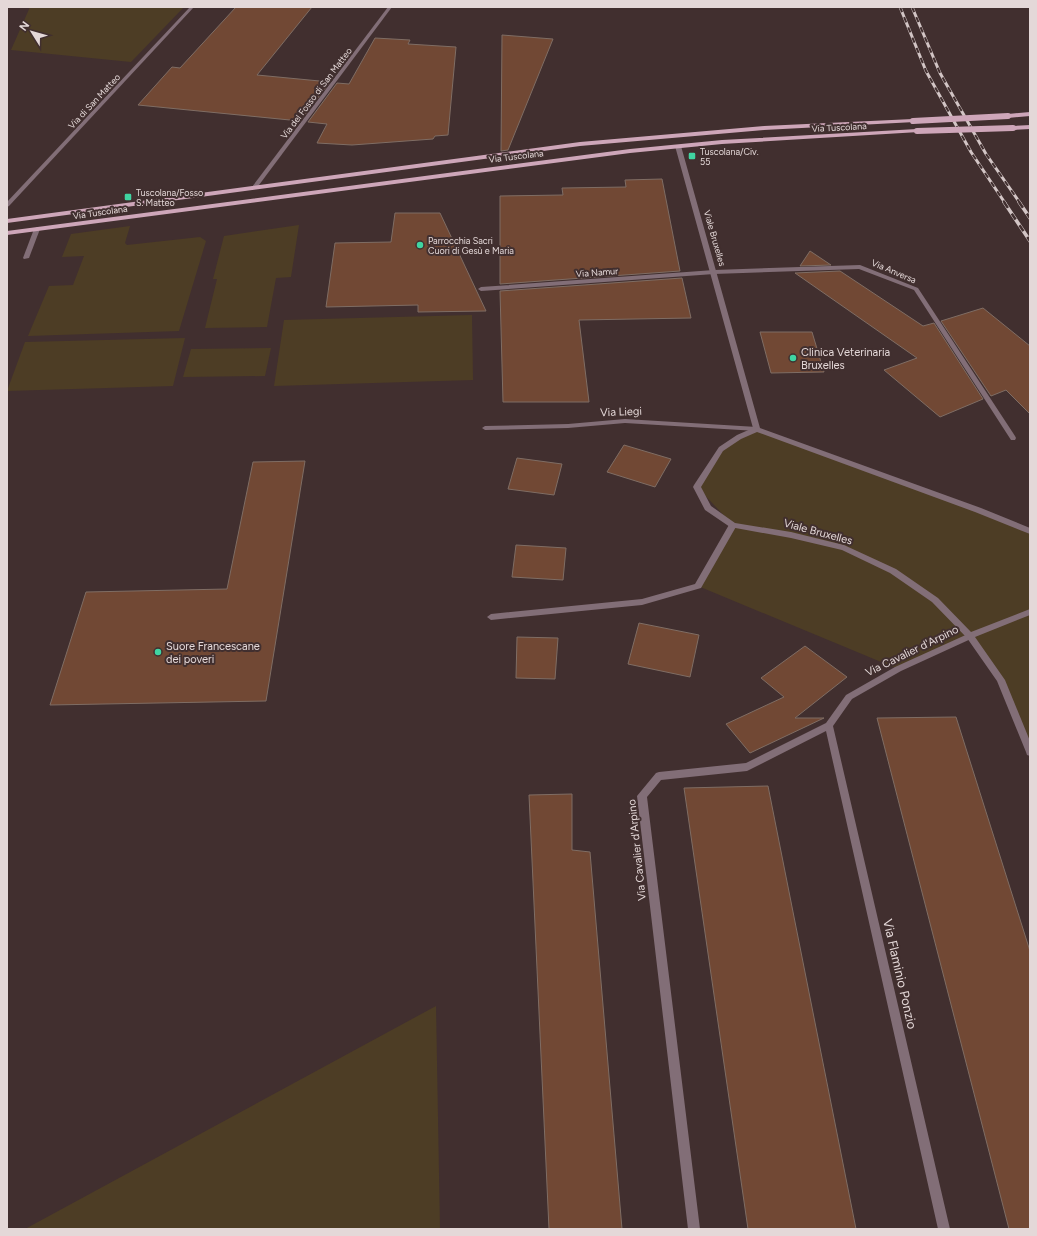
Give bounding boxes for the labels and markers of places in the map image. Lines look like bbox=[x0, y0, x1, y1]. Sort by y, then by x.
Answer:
place label: Tuscolana/Civ. 55 bbox=[700, 146, 759, 167]
marker: Tuscolana/Civ. 55 bbox=[687, 151, 697, 161]
place label: Tuscolana/Fosso S. Matteo bbox=[136, 187, 203, 208]
marker: Tuscolana/Fosso S. Matteo bbox=[123, 192, 133, 202]
place label: Parrocchia Sacri Cuori di Gesù e Maria bbox=[428, 235, 514, 256]
marker: Parrocchia Sacri Cuori di Gesù e Maria bbox=[415, 240, 425, 250]
place label: Clinica Veterinaria Bruxelles bbox=[801, 346, 890, 372]
marker: Clinica Veterinaria Bruxelles bbox=[788, 353, 798, 363]
place label: Suore Francescane dei poveri bbox=[166, 640, 260, 666]
marker: Suore Francescane dei poveri bbox=[153, 647, 163, 657]

